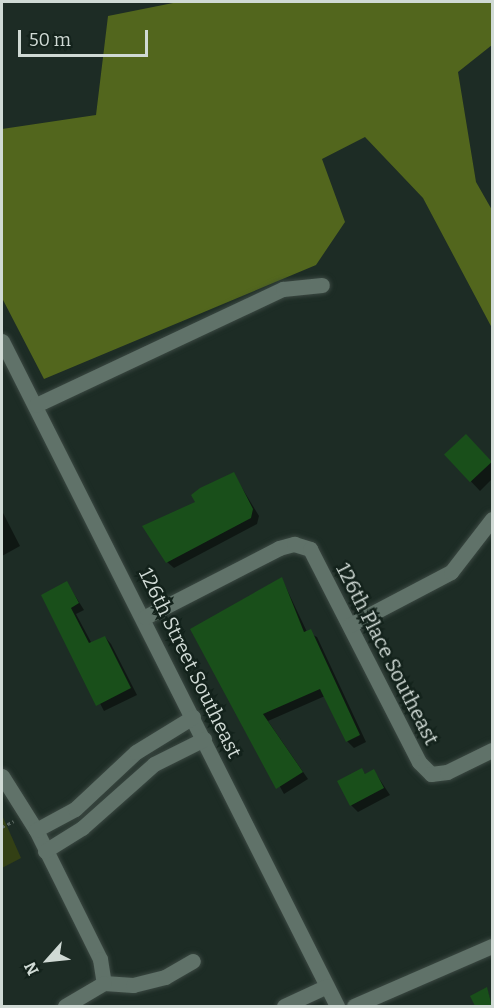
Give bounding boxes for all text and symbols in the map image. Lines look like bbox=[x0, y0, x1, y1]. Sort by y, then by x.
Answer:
scale bar bbox=[21, 18, 152, 56]
text: 50 m bbox=[29, 29, 71, 51]
street label: 126th Place Southeast bbox=[331, 559, 443, 749]
street label: 126th Street Southeast bbox=[134, 564, 246, 762]
north arrow bbox=[18, 930, 78, 990]
text: N bbox=[20, 959, 43, 978]

